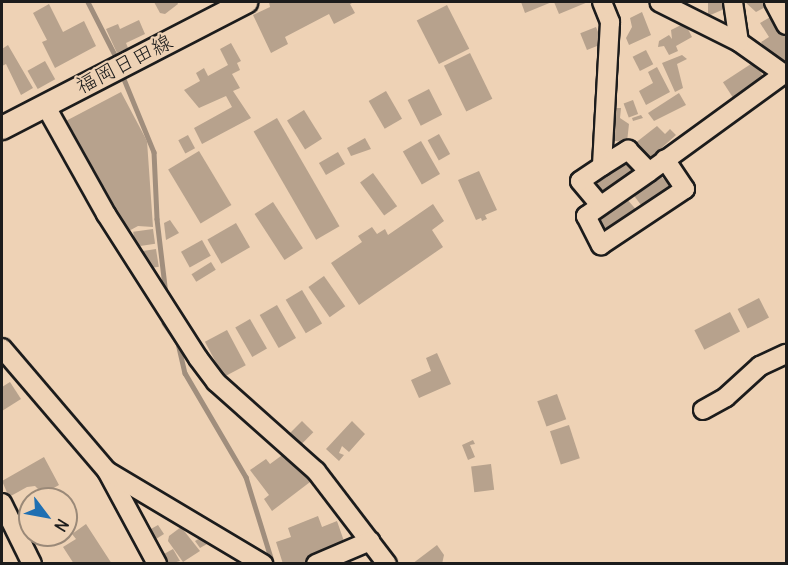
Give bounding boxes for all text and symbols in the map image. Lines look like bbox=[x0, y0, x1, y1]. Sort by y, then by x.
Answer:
street label: 福岡日田線 bbox=[72, 29, 176, 99]
north arrow bbox=[18, 487, 78, 547]
text: N bbox=[50, 515, 73, 535]

